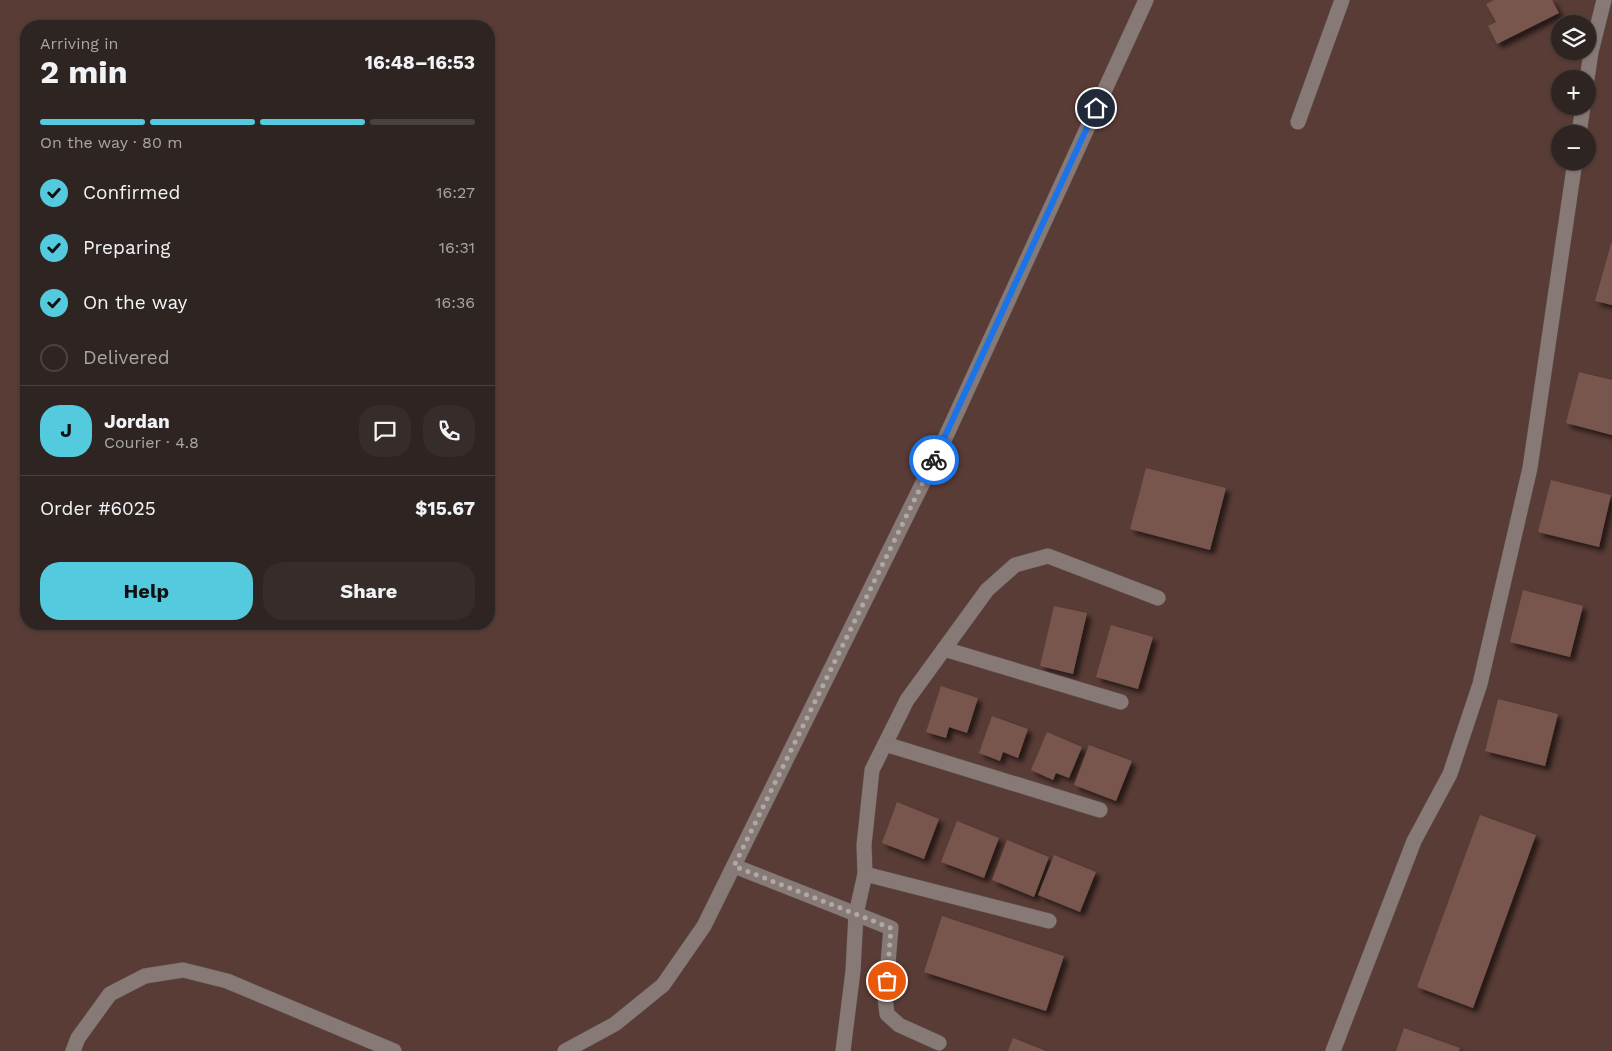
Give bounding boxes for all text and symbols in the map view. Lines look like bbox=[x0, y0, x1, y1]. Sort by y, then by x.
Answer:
map controls bbox=[1551, 15, 1596, 170]
button: layers bbox=[1551, 15, 1596, 60]
text: Arriving in bbox=[40, 34, 118, 53]
text: 16:48–16:53 bbox=[365, 51, 475, 74]
text: 2 min bbox=[40, 53, 128, 91]
button: + bbox=[1551, 70, 1596, 115]
pin bbox=[1075, 87, 1117, 129]
icon: home bbox=[1082, 94, 1110, 122]
button: − bbox=[1551, 125, 1596, 170]
text: On the way · 80 m bbox=[40, 133, 183, 152]
icon: check bbox=[40, 179, 68, 207]
text: Confirmed bbox=[83, 181, 180, 204]
text: 16:27 bbox=[436, 183, 475, 202]
icon: check bbox=[40, 234, 68, 262]
text: Preparing bbox=[83, 236, 170, 259]
text: 16:31 bbox=[439, 238, 475, 257]
icon: check bbox=[40, 289, 68, 317]
text: On the way bbox=[83, 291, 187, 314]
text: 16:36 bbox=[435, 293, 475, 312]
text: Delivered bbox=[83, 346, 170, 369]
button: chat bbox=[359, 405, 411, 457]
button: phone bbox=[423, 405, 475, 457]
text: Jordan bbox=[104, 410, 170, 433]
text: J bbox=[60, 419, 72, 442]
text: Courier · 4.8 bbox=[104, 433, 199, 452]
courier bbox=[909, 435, 959, 485]
icon: bike bbox=[920, 446, 948, 474]
text: Order #6025 bbox=[40, 497, 156, 520]
text: $15.67 bbox=[415, 497, 475, 520]
button: Help bbox=[40, 562, 253, 620]
button: Share bbox=[263, 562, 475, 620]
pin bbox=[866, 960, 908, 1002]
icon: bag bbox=[873, 967, 901, 995]

